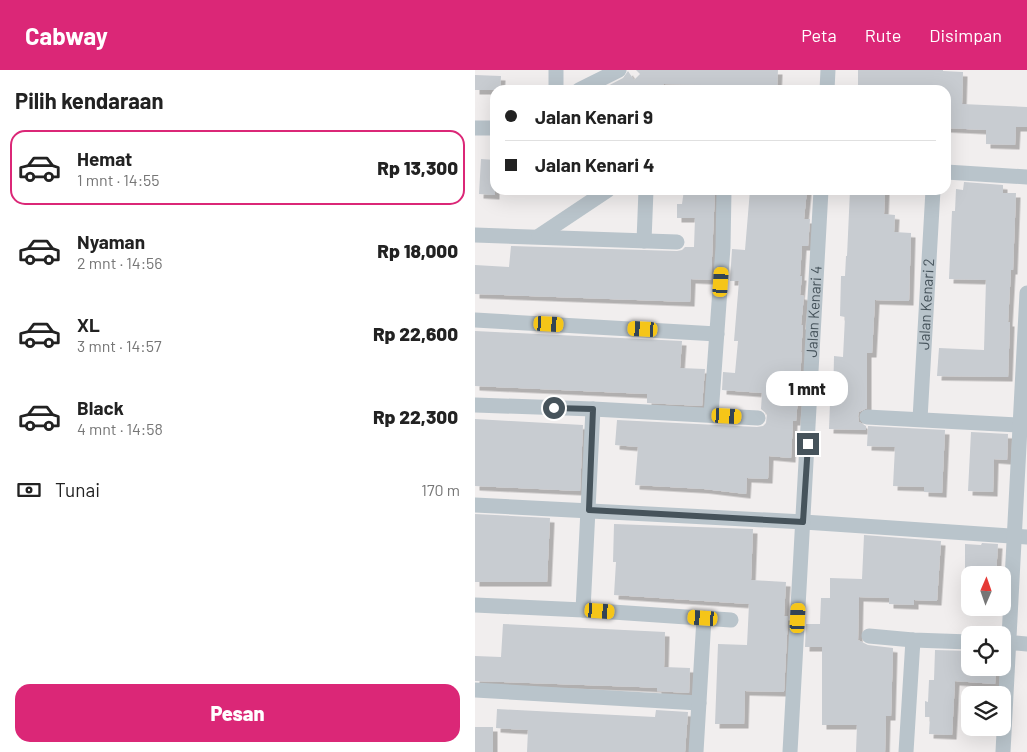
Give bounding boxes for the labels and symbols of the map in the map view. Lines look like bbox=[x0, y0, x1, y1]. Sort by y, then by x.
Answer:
street label: Jalan Kenari 2 bbox=[914, 258, 937, 350]
street label: Jalan Kenari 4 bbox=[802, 265, 825, 358]
car bbox=[712, 267, 729, 297]
car bbox=[533, 316, 564, 332]
car bbox=[627, 321, 658, 337]
callout: 1 mnt bbox=[767, 372, 849, 406]
route start bbox=[543, 397, 565, 419]
car bbox=[711, 408, 742, 424]
route end bbox=[797, 433, 819, 455]
north arrow bbox=[961, 566, 1011, 616]
car bbox=[584, 602, 615, 620]
car bbox=[789, 603, 806, 633]
car bbox=[687, 609, 718, 627]

